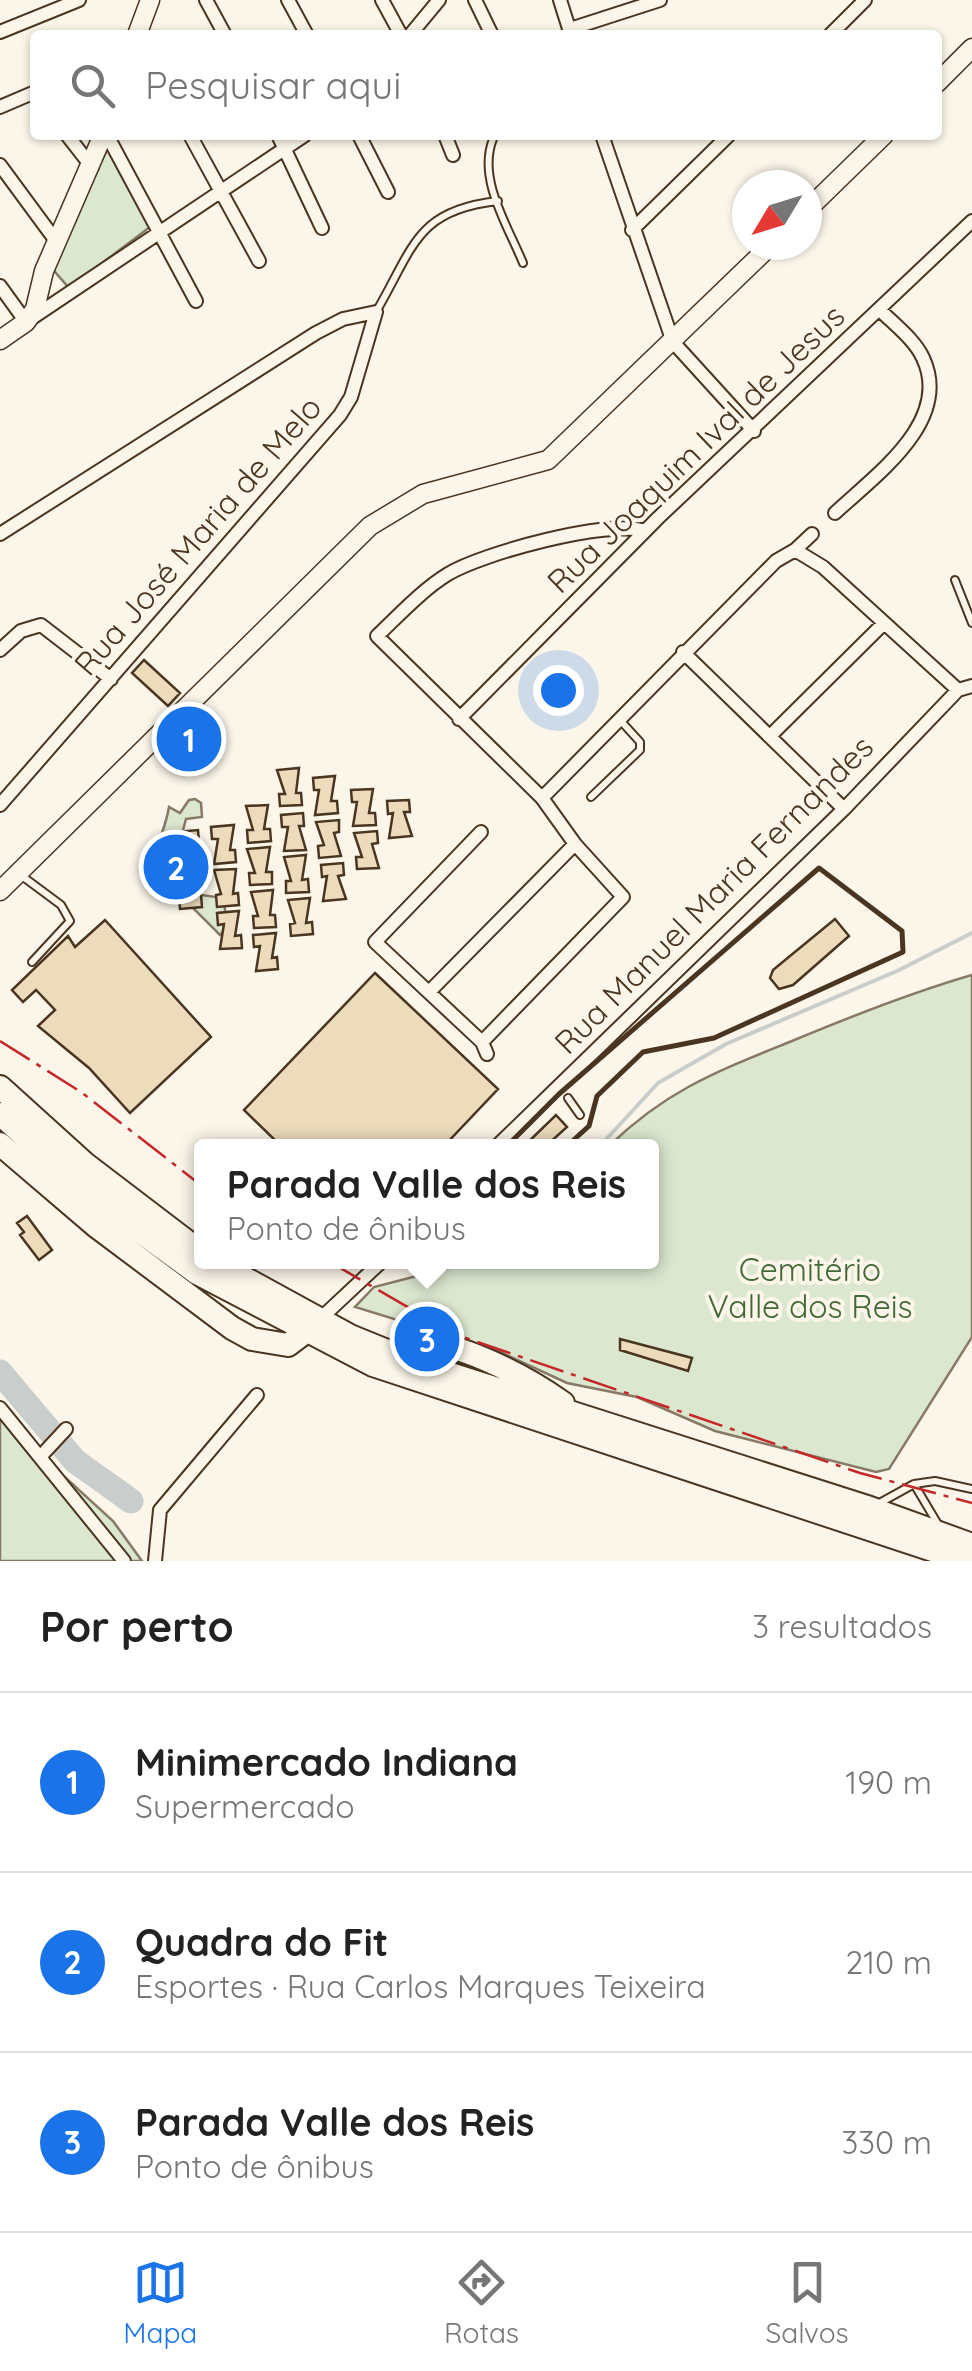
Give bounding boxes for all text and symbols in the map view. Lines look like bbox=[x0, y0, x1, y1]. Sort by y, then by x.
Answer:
search box bbox=[30, 30, 942, 140]
icon: search bbox=[65, 58, 120, 113]
text: Pesquisar aqui bbox=[145, 61, 401, 109]
north arrow bbox=[732, 170, 822, 260]
street label: Rua Joaquim Ival de Jesus bbox=[538, 296, 852, 601]
street label: Rua José Maria de Melo bbox=[65, 387, 330, 683]
your location bbox=[533, 665, 584, 716]
pin: 1 bbox=[156, 702, 222, 776]
street label: Rua Manuel Maria Fernandes bbox=[546, 727, 881, 1062]
pin: 2 bbox=[144, 830, 208, 904]
popup bbox=[194, 1139, 659, 1269]
text: Parada Valle dos Reis bbox=[227, 1160, 626, 1208]
text: Ponto de ônibus bbox=[227, 1208, 466, 1248]
park label: Cemitério Valle dos Reis bbox=[707, 1249, 913, 1326]
pin: 3 bbox=[394, 1302, 460, 1376]
text: Por perto bbox=[40, 1600, 234, 1653]
text: 3 resultados bbox=[752, 1606, 932, 1646]
text: Minimercado Indiana bbox=[135, 1738, 518, 1786]
text: 1 bbox=[66, 1762, 79, 1802]
text: 190 m bbox=[845, 1762, 932, 1802]
text: Supermercado bbox=[135, 1786, 355, 1826]
text: Quadra do Fit bbox=[135, 1918, 388, 1966]
text: 2 bbox=[63, 1942, 82, 1982]
text: 210 m bbox=[845, 1942, 932, 1982]
text: Esportes · Rua Carlos Marques Teixeira bbox=[135, 1966, 706, 2006]
text: Parada Valle dos Reis bbox=[135, 2098, 534, 2146]
text: 3 bbox=[64, 2122, 81, 2162]
text: 330 m bbox=[842, 2122, 932, 2162]
text: Ponto de ônibus bbox=[135, 2146, 374, 2186]
tab: Mapa bbox=[123, 2255, 197, 2350]
tab: Rotas bbox=[444, 2255, 519, 2350]
tab: Salvos bbox=[766, 2255, 849, 2350]

